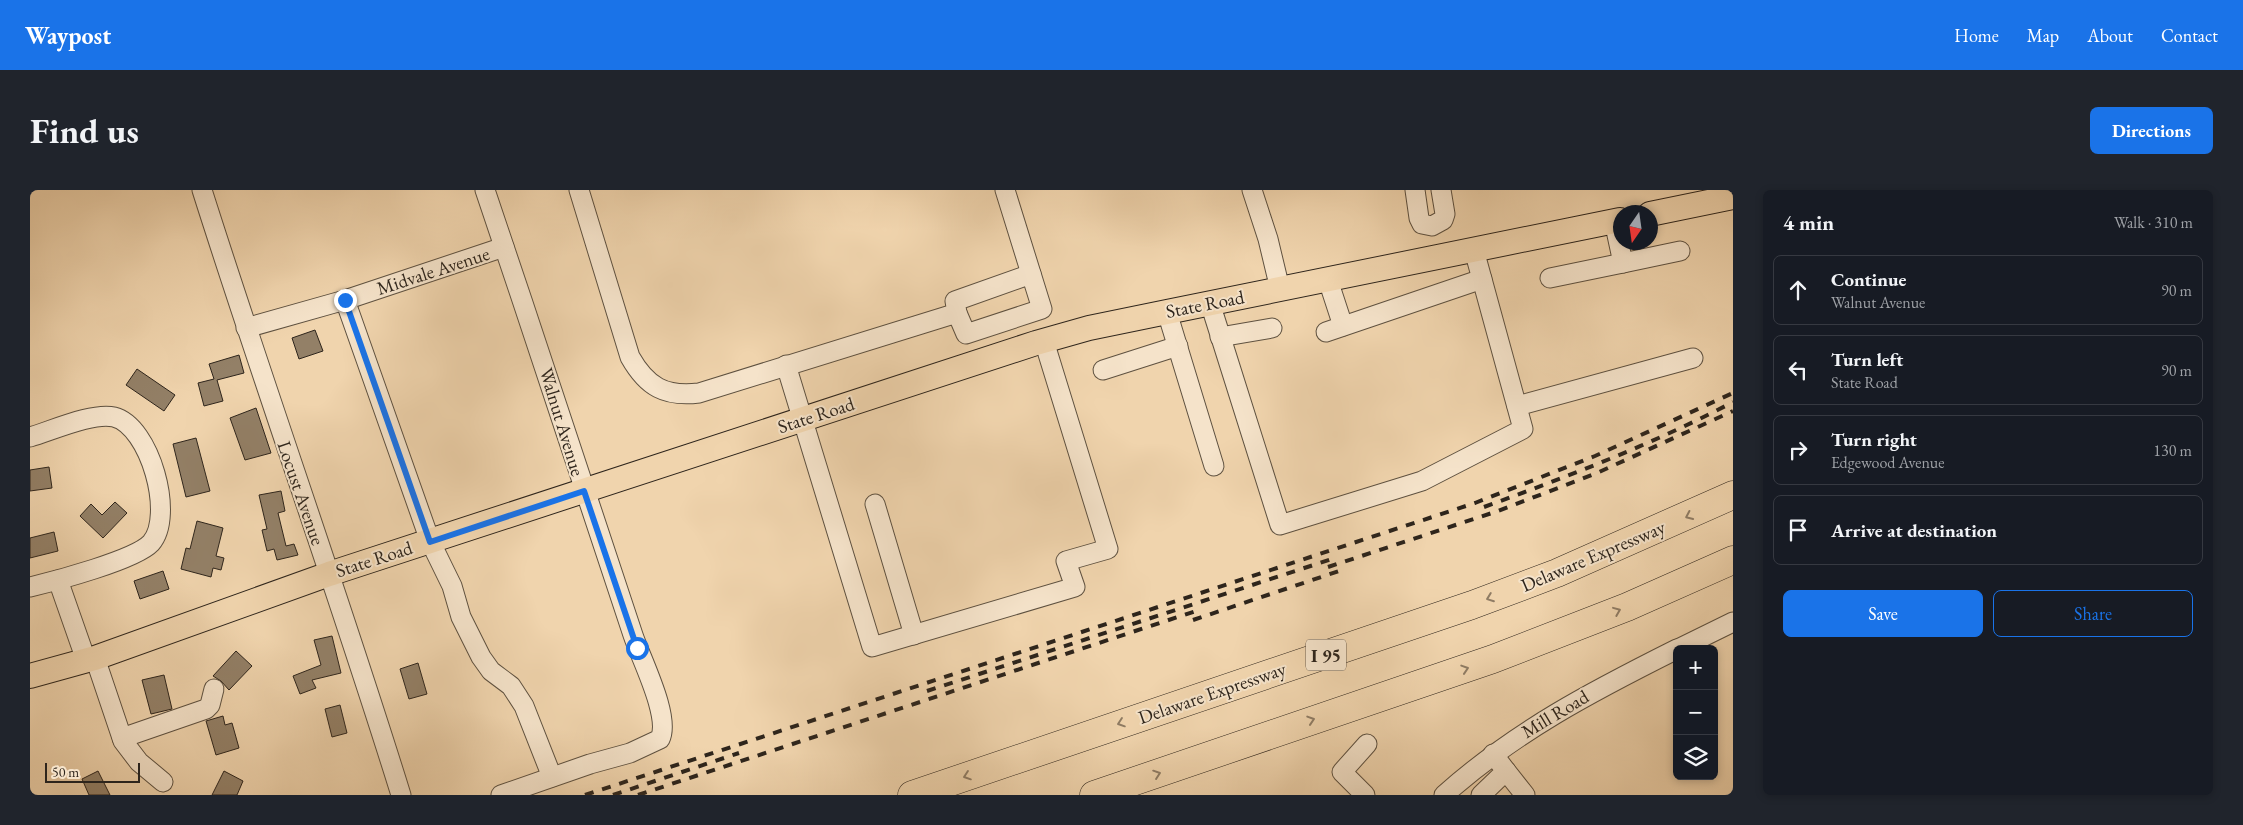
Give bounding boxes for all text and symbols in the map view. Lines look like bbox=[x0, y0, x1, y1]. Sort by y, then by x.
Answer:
text: Waypost bbox=[25, 20, 111, 51]
text: Home bbox=[1954, 24, 1999, 47]
text: Map bbox=[2027, 24, 2059, 47]
text: About bbox=[2087, 24, 2133, 47]
text: Contact bbox=[2161, 24, 2218, 47]
button: Directions bbox=[2090, 107, 2213, 154]
text: Find us bbox=[30, 108, 139, 153]
north arrow bbox=[1613, 205, 1658, 250]
text: 4 min bbox=[1783, 209, 1834, 236]
text: Walk · 310 m bbox=[2114, 212, 2193, 233]
street label: Midvale Avenue bbox=[373, 241, 493, 301]
text: Continue bbox=[1831, 267, 1906, 292]
icon: ahead bbox=[1784, 276, 1812, 304]
text: 90 m bbox=[2161, 280, 2192, 301]
street label: State Road bbox=[1164, 284, 1247, 324]
route end bbox=[334, 289, 357, 312]
text: Walnut Avenue bbox=[1831, 292, 1925, 313]
text: Turn left bbox=[1831, 347, 1903, 372]
icon: left bbox=[1784, 356, 1812, 384]
text: 90 m bbox=[2161, 360, 2192, 381]
street label: Walnut Avenue bbox=[534, 365, 590, 479]
text: State Road bbox=[1831, 372, 1898, 393]
street label: State Road bbox=[774, 391, 858, 439]
text: Turn right bbox=[1831, 427, 1917, 452]
icon: right bbox=[1784, 436, 1812, 464]
street label: Locust Avenue bbox=[271, 438, 331, 548]
text: 130 m bbox=[2153, 440, 2192, 461]
text: Edgewood Avenue bbox=[1831, 452, 1945, 473]
one-way arrow bbox=[1685, 509, 1694, 520]
street label: Delaware Expressway bbox=[1517, 514, 1670, 598]
icon: arrive bbox=[1784, 516, 1812, 544]
text: Arrive at destination bbox=[1831, 518, 1997, 543]
street label: State Road bbox=[332, 535, 416, 583]
button: Save bbox=[1783, 590, 1983, 637]
button: Share bbox=[1993, 590, 2193, 637]
one-way arrow bbox=[1487, 592, 1495, 602]
one-way arrow bbox=[1612, 607, 1621, 618]
route start bbox=[626, 637, 649, 660]
road number: I 95 bbox=[1306, 640, 1346, 670]
map controls bbox=[1673, 645, 1718, 780]
button: + bbox=[1673, 645, 1718, 690]
street label: Delaware Expressway bbox=[1135, 656, 1290, 730]
one-way arrow bbox=[1460, 664, 1468, 674]
street label: Mill Road bbox=[1517, 684, 1594, 744]
button: − bbox=[1673, 690, 1718, 735]
one-way arrow bbox=[1306, 716, 1314, 726]
one-way arrow bbox=[1117, 718, 1126, 728]
button: layers bbox=[1673, 735, 1718, 780]
scale bar bbox=[45, 760, 140, 783]
text: 50 m bbox=[52, 763, 79, 781]
one-way arrow bbox=[1152, 769, 1161, 779]
one-way arrow bbox=[964, 770, 972, 780]

